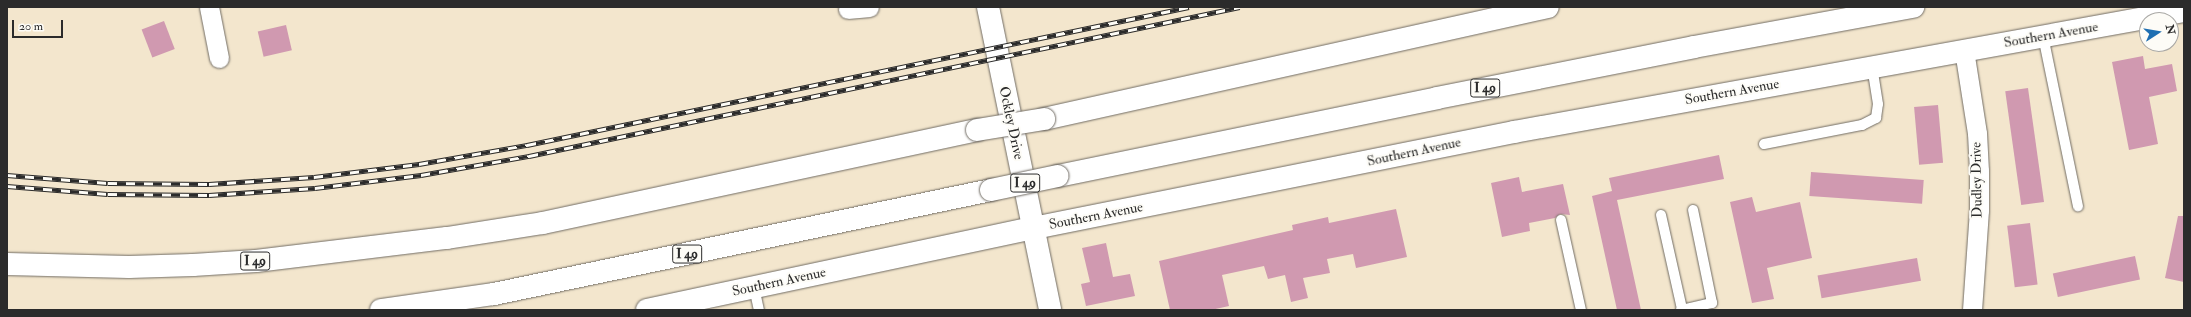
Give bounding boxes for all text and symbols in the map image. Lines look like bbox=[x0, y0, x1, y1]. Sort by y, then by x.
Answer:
scale bar bbox=[14, 12, 65, 38]
north arrow bbox=[2139, 12, 2179, 52]
street label: Southern Avenue bbox=[2003, 18, 2099, 52]
text: 20 m bbox=[19, 19, 43, 34]
text: N bbox=[2163, 23, 2178, 36]
street label: Southern Avenue bbox=[1684, 75, 1780, 109]
road number: I 49 bbox=[1470, 77, 1500, 99]
street label: Ockley Drive bbox=[995, 85, 1027, 161]
street label: Southern Avenue bbox=[1366, 134, 1462, 170]
street label: Dudley Drive bbox=[1968, 142, 1986, 218]
road number: I 49 bbox=[1010, 172, 1040, 194]
street label: Southern Avenue bbox=[1048, 199, 1144, 233]
road number: I 49 bbox=[672, 243, 702, 265]
road number: I 49 bbox=[240, 250, 270, 272]
street label: Southern Avenue bbox=[731, 264, 827, 300]

